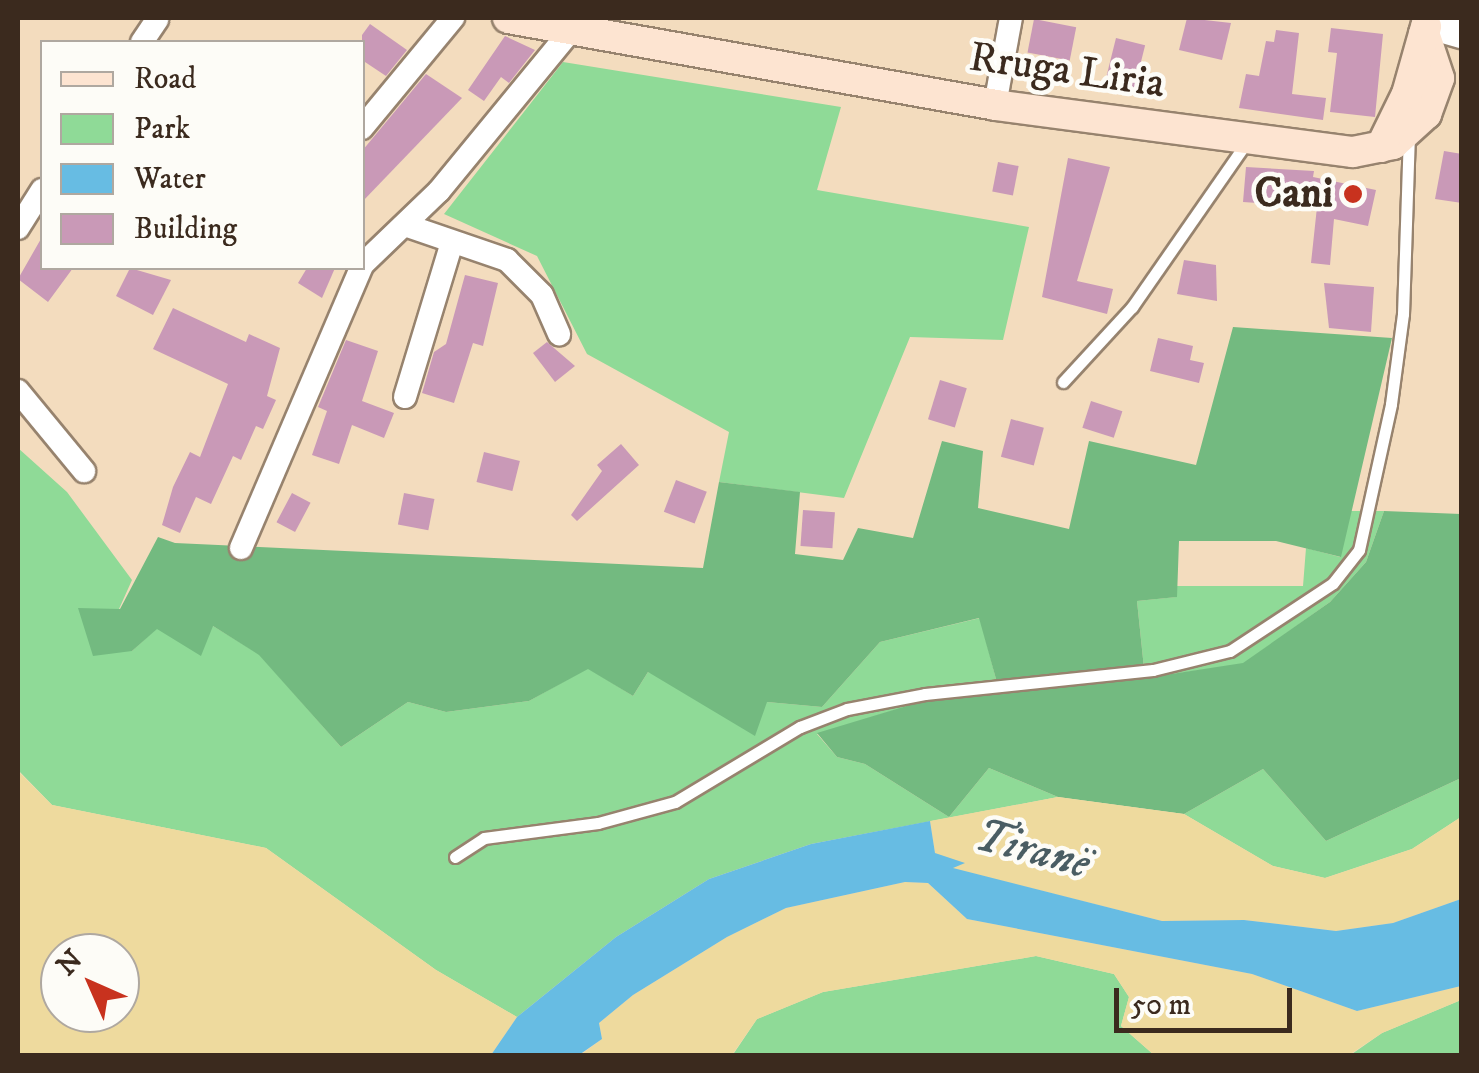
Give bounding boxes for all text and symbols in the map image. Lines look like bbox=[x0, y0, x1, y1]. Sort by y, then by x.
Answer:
street label: Rruga Liria bbox=[966, 32, 1168, 110]
legend bbox=[40, 40, 365, 270]
text: Road bbox=[134, 61, 196, 98]
text: Park bbox=[134, 111, 190, 148]
text: Water bbox=[134, 161, 206, 198]
place label: Cani bbox=[1254, 169, 1333, 219]
marker: Cani bbox=[1342, 183, 1364, 205]
text: Building bbox=[134, 211, 237, 248]
water label: Tiranë bbox=[969, 810, 1095, 892]
north arrow bbox=[40, 933, 140, 1033]
text: N bbox=[49, 942, 90, 983]
scale bar bbox=[1119, 968, 1296, 1030]
text: 50 m bbox=[1131, 987, 1191, 1024]

